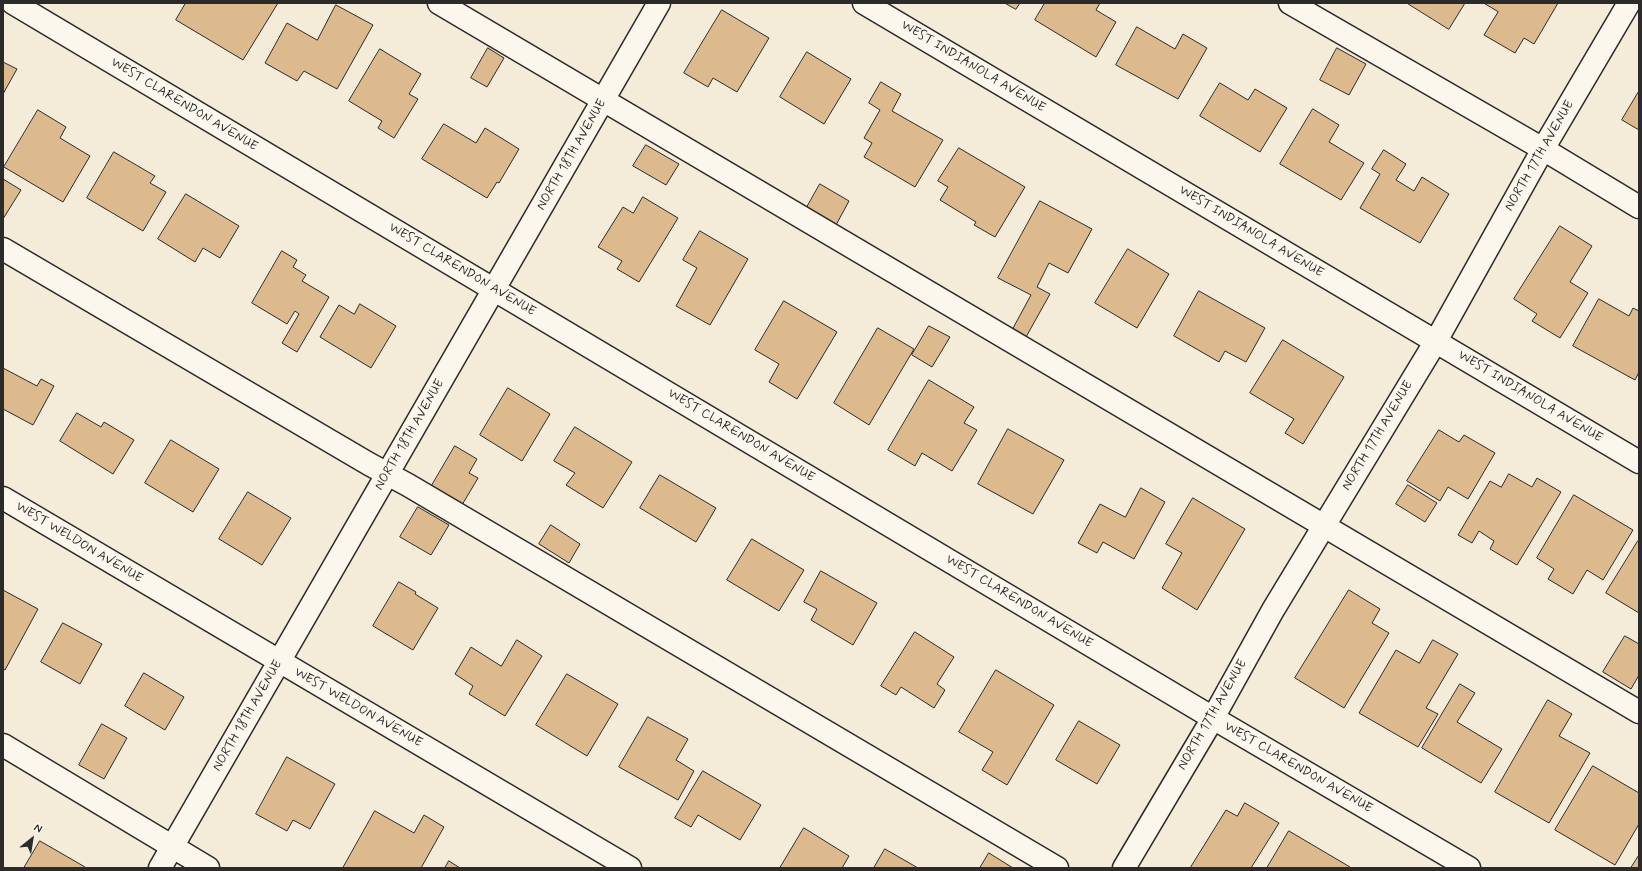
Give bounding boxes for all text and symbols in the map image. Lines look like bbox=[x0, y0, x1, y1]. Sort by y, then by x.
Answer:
street label: WEST INDIANOLA AVENUE bbox=[898, 18, 1048, 116]
street label: WEST CLARENDON AVENUE bbox=[108, 55, 260, 155]
street label: NORTH 18TH AVENUE bbox=[534, 97, 610, 213]
street label: NORTH 17TH AVENUE bbox=[1502, 98, 1578, 214]
street label: WEST INDIANOLA AVENUE bbox=[1176, 183, 1326, 281]
street label: WEST CLARENDON AVENUE bbox=[386, 220, 538, 320]
street label: WEST INDIANOLA AVENUE bbox=[1455, 348, 1605, 446]
street label: NORTH 18TH AVENUE bbox=[372, 377, 448, 493]
street label: NORTH 17TH AVENUE bbox=[1339, 378, 1417, 494]
street label: WEST CLARENDON AVENUE bbox=[665, 386, 817, 486]
street label: WEST WELDON AVENUE bbox=[13, 499, 145, 587]
street label: WEST CLARENDON AVENUE bbox=[943, 552, 1095, 652]
street label: NORTH 17TH AVENUE bbox=[1175, 657, 1251, 773]
street label: NORTH 18TH AVENUE bbox=[210, 658, 286, 774]
street label: WEST WELDON AVENUE bbox=[291, 665, 425, 751]
street label: WEST CLARENDON AVENUE bbox=[1221, 719, 1375, 817]
north arrow bbox=[12, 819, 52, 859]
text: N bbox=[31, 821, 45, 836]

